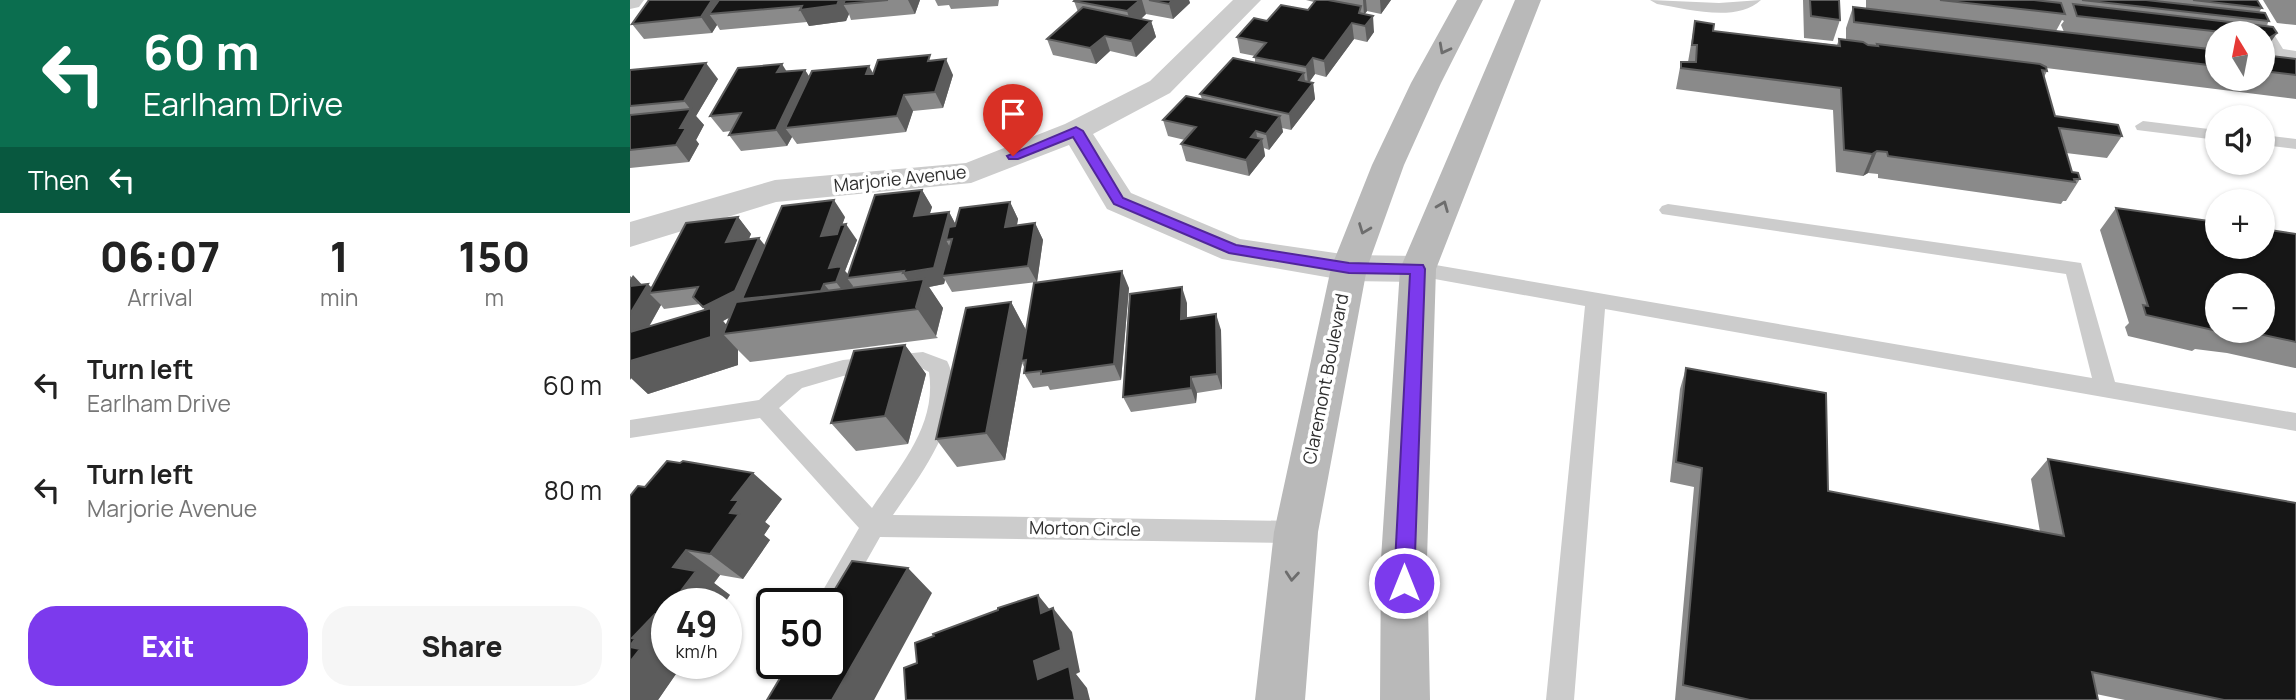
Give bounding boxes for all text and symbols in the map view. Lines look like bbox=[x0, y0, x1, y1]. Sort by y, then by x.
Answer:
text: 60 m bbox=[143, 18, 260, 85]
north arrow bbox=[2205, 21, 2275, 91]
map controls bbox=[2205, 21, 2275, 343]
icon: left bbox=[28, 28, 119, 119]
one-way arrow bbox=[1439, 42, 1452, 54]
text: Earlham Drive bbox=[143, 82, 343, 126]
pin bbox=[983, 84, 1043, 156]
icon: arrive bbox=[994, 95, 1032, 133]
button: sound bbox=[2205, 105, 2275, 175]
street label: Marjorie Avenue bbox=[832, 159, 967, 197]
icon: left bbox=[103, 161, 141, 199]
text: Then bbox=[28, 162, 89, 198]
button: + bbox=[2205, 189, 2275, 259]
one-way arrow bbox=[1435, 201, 1449, 213]
one-way arrow bbox=[1358, 222, 1372, 234]
text: 06:07 bbox=[100, 227, 220, 285]
text: 1 bbox=[330, 227, 349, 285]
text: 150 bbox=[458, 227, 530, 285]
button: − bbox=[2205, 273, 2275, 343]
text: Arrival bbox=[127, 281, 193, 313]
text: min bbox=[320, 281, 358, 313]
text: m bbox=[484, 281, 504, 313]
street label: Claremont Boulevard bbox=[1297, 291, 1353, 466]
text: Turn left bbox=[87, 351, 194, 387]
icon: left bbox=[28, 366, 66, 404]
text: 60 m bbox=[543, 367, 602, 403]
text: Earlham Drive bbox=[87, 387, 231, 419]
text: Turn left bbox=[87, 456, 194, 492]
icon: left bbox=[28, 471, 66, 509]
text: 80 m bbox=[544, 472, 602, 508]
text: Marjorie Avenue bbox=[87, 492, 257, 524]
street label: Morton Circle bbox=[1029, 515, 1141, 541]
position arrow bbox=[1367, 546, 1441, 620]
one-way arrow bbox=[1285, 571, 1300, 582]
speed limit sign: 50 bbox=[756, 588, 847, 679]
text: 49 bbox=[675, 600, 718, 648]
button: Exit bbox=[28, 606, 308, 686]
button: Share bbox=[322, 606, 602, 686]
text: km/h bbox=[676, 639, 717, 663]

